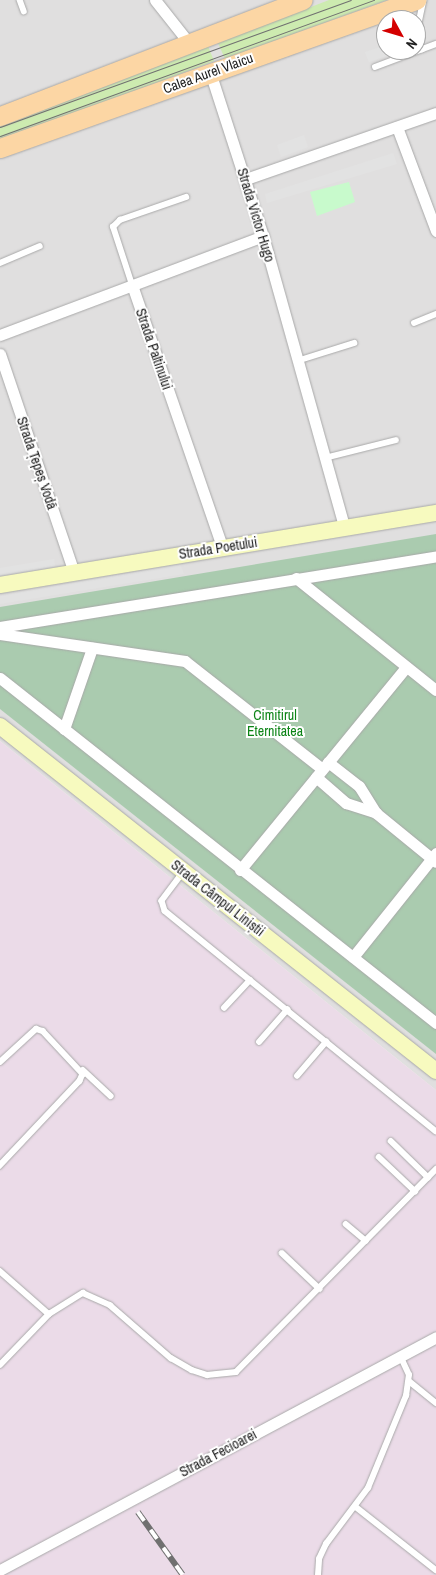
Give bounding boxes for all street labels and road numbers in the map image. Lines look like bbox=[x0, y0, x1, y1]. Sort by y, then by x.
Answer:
street label: Calea Aurel Vlaicu bbox=[160, 49, 256, 97]
street label: Strada Victor Hugo bbox=[234, 166, 278, 264]
street label: Strada Paltinului bbox=[132, 306, 176, 392]
street label: Strada Țepeș Vodă bbox=[13, 414, 61, 512]
street label: Strada Poetului bbox=[178, 534, 258, 562]
street label: Strada Câmpul Liniștii bbox=[168, 856, 268, 940]
street label: Strada Fecioarei bbox=[177, 1426, 259, 1480]

